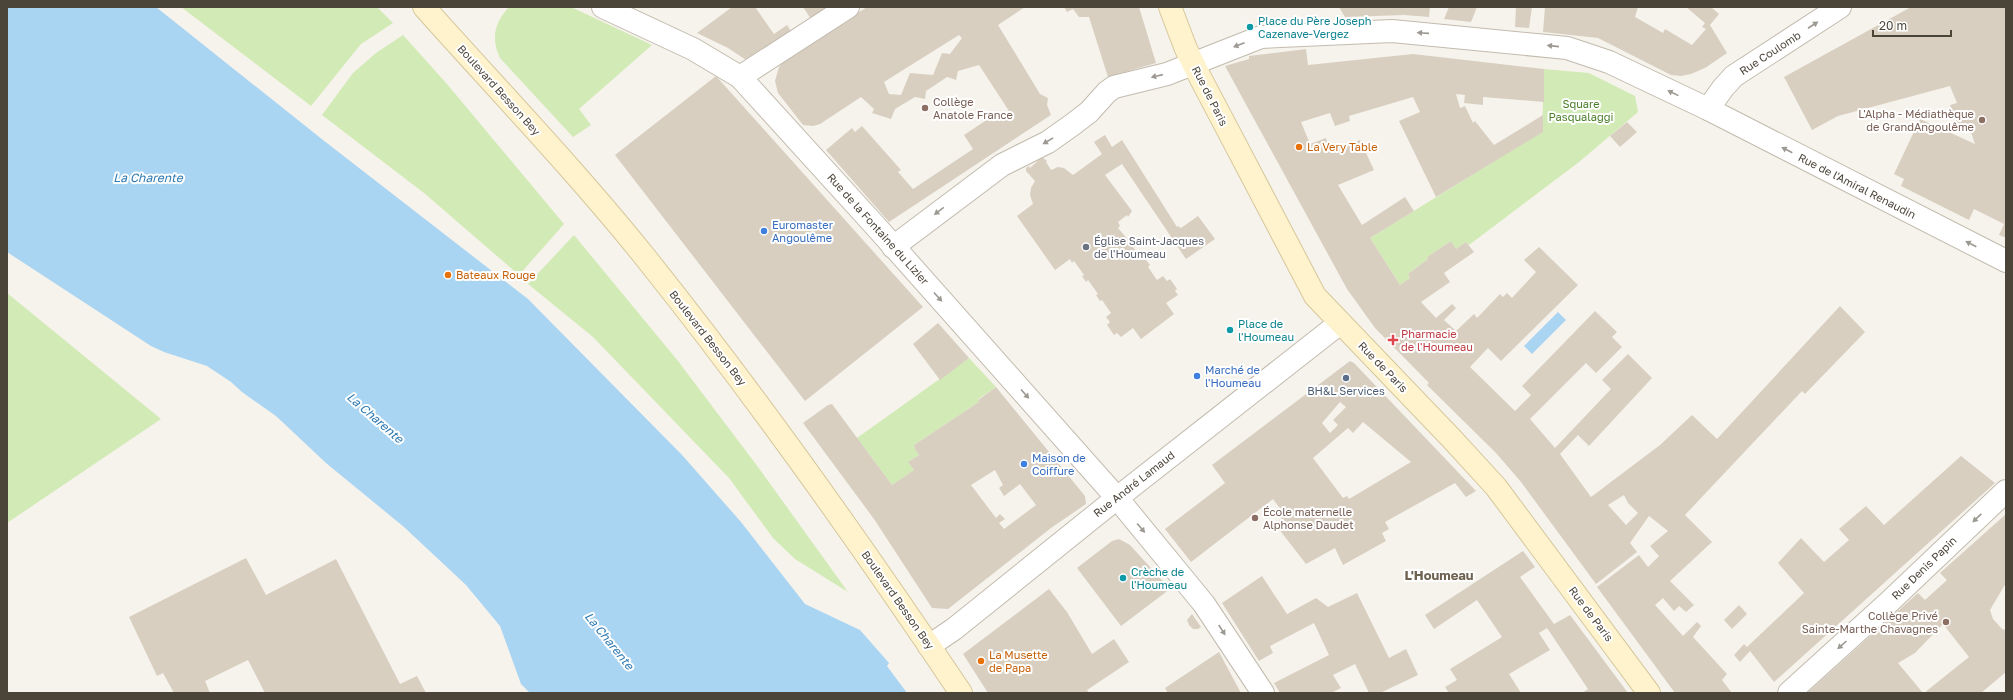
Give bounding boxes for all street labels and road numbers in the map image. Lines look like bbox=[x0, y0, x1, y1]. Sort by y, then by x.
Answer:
street label: Rue Coulomb bbox=[1737, 28, 1803, 77]
street label: Boulevard Besson Bey bbox=[455, 42, 543, 138]
street label: Rue de Paris bbox=[1190, 64, 1231, 128]
street label: Rue de l'Amiral Renaudin bbox=[1796, 150, 1918, 221]
street label: Rue de la Fontaine du Lizier bbox=[825, 170, 932, 287]
street label: Boulevard Besson Bey bbox=[667, 288, 750, 388]
street label: Rue de Paris bbox=[1356, 339, 1411, 395]
street label: Rue André Lamaud bbox=[1091, 448, 1177, 519]
street label: Rue Denis Papin bbox=[1888, 533, 1959, 602]
street label: Boulevard Besson Bey bbox=[859, 548, 937, 651]
street label: Rue de Paris bbox=[1567, 584, 1616, 644]

